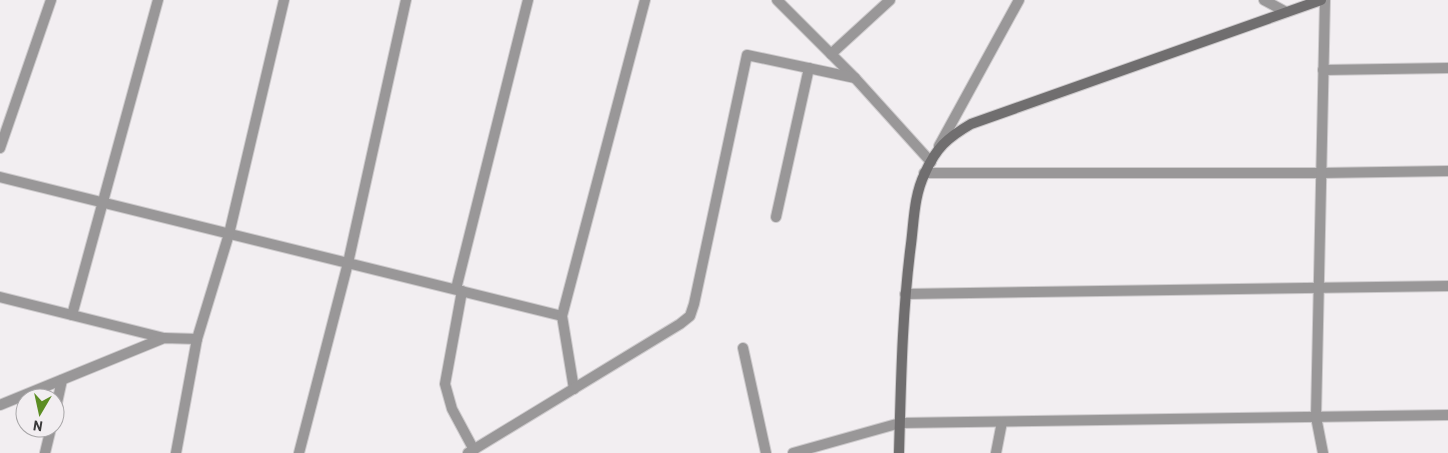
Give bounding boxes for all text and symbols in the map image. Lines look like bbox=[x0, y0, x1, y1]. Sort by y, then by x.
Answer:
north arrow bbox=[15, 388, 65, 438]
text: N bbox=[32, 417, 44, 435]

